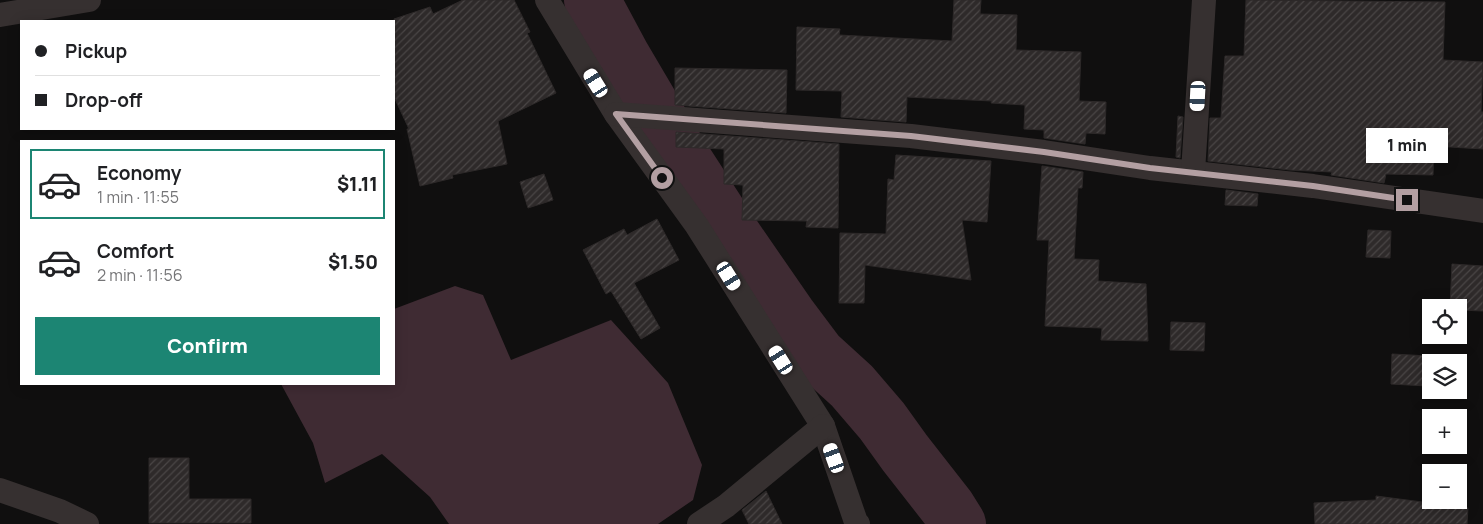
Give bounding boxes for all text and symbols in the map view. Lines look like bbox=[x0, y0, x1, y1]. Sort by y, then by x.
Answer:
text: Pickup bbox=[65, 38, 127, 64]
car bbox=[581, 66, 610, 100]
car bbox=[1189, 81, 1206, 111]
text: Drop-off bbox=[65, 87, 142, 113]
callout: 1 min bbox=[1366, 128, 1448, 162]
text: 1 min bbox=[1387, 134, 1427, 156]
text: Economy bbox=[97, 160, 181, 186]
icon: car bbox=[37, 162, 82, 207]
route start bbox=[651, 167, 673, 189]
text: $1.11 bbox=[337, 171, 378, 197]
text: 1 min · 11:55 bbox=[97, 186, 179, 208]
route end bbox=[1396, 189, 1418, 211]
text: Comfort bbox=[97, 238, 174, 264]
icon: car bbox=[37, 240, 82, 285]
text: $1.50 bbox=[328, 249, 378, 275]
car bbox=[714, 259, 743, 293]
text: 2 min · 11:56 bbox=[97, 264, 183, 286]
map controls bbox=[1422, 299, 1467, 509]
button: locate bbox=[1422, 299, 1467, 344]
button: Confirm bbox=[35, 317, 380, 375]
car bbox=[766, 343, 795, 377]
button: layers bbox=[1422, 354, 1467, 399]
button: + bbox=[1422, 409, 1467, 454]
car bbox=[821, 441, 846, 475]
button: − bbox=[1422, 464, 1467, 509]

